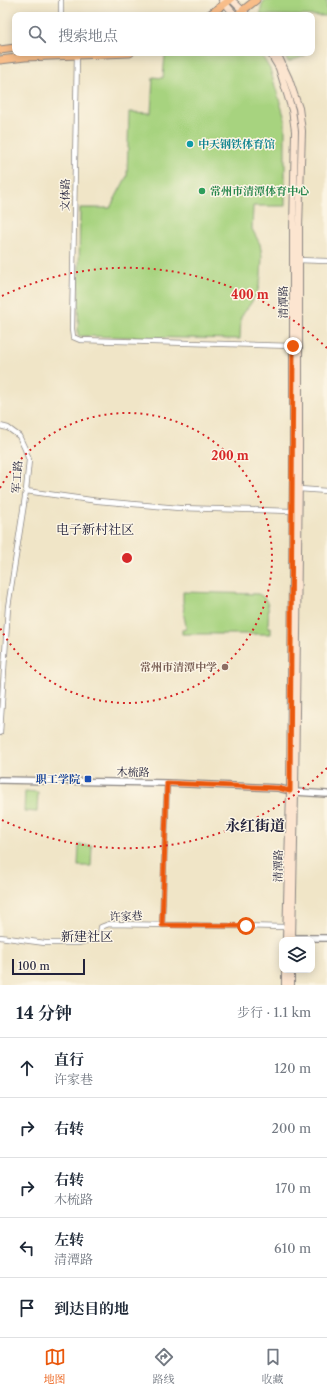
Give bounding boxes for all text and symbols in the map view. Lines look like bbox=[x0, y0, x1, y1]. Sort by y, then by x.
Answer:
search box bbox=[12, 12, 315, 56]
icon: search bbox=[26, 23, 48, 45]
text: 搜索地点 bbox=[58, 26, 118, 45]
place label: 中天钢铁体育馆 bbox=[198, 137, 275, 151]
marker: 中天钢铁体育馆 bbox=[185, 139, 195, 149]
street label: 文体路 bbox=[58, 178, 72, 212]
place label: 常州市清潭体育中心 bbox=[210, 184, 309, 198]
marker: 常州市清潭体育中心 bbox=[197, 186, 207, 196]
street label: 清潭路 bbox=[276, 286, 290, 319]
text: 400 m bbox=[231, 287, 269, 302]
route end bbox=[284, 337, 302, 355]
text: 200 m bbox=[211, 448, 249, 463]
street label: 军工路 bbox=[9, 460, 25, 494]
district label: 电子新村社区 bbox=[56, 521, 134, 537]
centre of rings bbox=[120, 551, 134, 565]
place label: 常州市清潭中学 bbox=[140, 660, 217, 674]
marker: 常州市清潭中学 bbox=[220, 662, 230, 672]
street label: 木梳路 bbox=[116, 765, 150, 779]
place label: 职工学院 bbox=[36, 772, 81, 786]
marker: 职工学院 bbox=[83, 774, 93, 784]
district label: 永红街道 bbox=[225, 816, 285, 835]
street label: 清潭路 bbox=[271, 849, 285, 883]
street label: 许家巷 bbox=[109, 908, 143, 924]
route start bbox=[237, 917, 255, 935]
district label: 新建社区 bbox=[61, 928, 113, 944]
map controls bbox=[279, 937, 315, 973]
button: layers bbox=[279, 937, 315, 973]
scale bar bbox=[12, 957, 85, 976]
text: 100 m bbox=[18, 959, 50, 973]
text: 14 分钟 bbox=[16, 1003, 72, 1023]
text: 步行 · 1.1 km bbox=[237, 1004, 311, 1020]
text: 直行 bbox=[54, 1050, 84, 1069]
icon: ahead bbox=[16, 1057, 38, 1079]
text: 120 m bbox=[274, 1060, 311, 1076]
text: 许家巷 bbox=[54, 1071, 93, 1087]
icon: right bbox=[16, 1117, 38, 1139]
text: 右转 bbox=[54, 1119, 84, 1138]
text: 200 m bbox=[271, 1120, 311, 1136]
text: 右转 bbox=[54, 1170, 84, 1189]
icon: right bbox=[16, 1177, 38, 1199]
text: 170 m bbox=[275, 1180, 311, 1196]
text: 木梳路 bbox=[54, 1191, 93, 1207]
text: 左转 bbox=[54, 1230, 84, 1249]
icon: left bbox=[16, 1237, 38, 1259]
text: 610 m bbox=[274, 1240, 311, 1256]
text: 清潭路 bbox=[54, 1251, 93, 1267]
icon: arrive bbox=[16, 1297, 38, 1319]
text: 到达目的地 bbox=[54, 1299, 129, 1318]
tab: 地图 bbox=[44, 1346, 66, 1386]
tab: 路线 bbox=[153, 1346, 175, 1386]
tab: 收藏 bbox=[262, 1346, 284, 1386]

